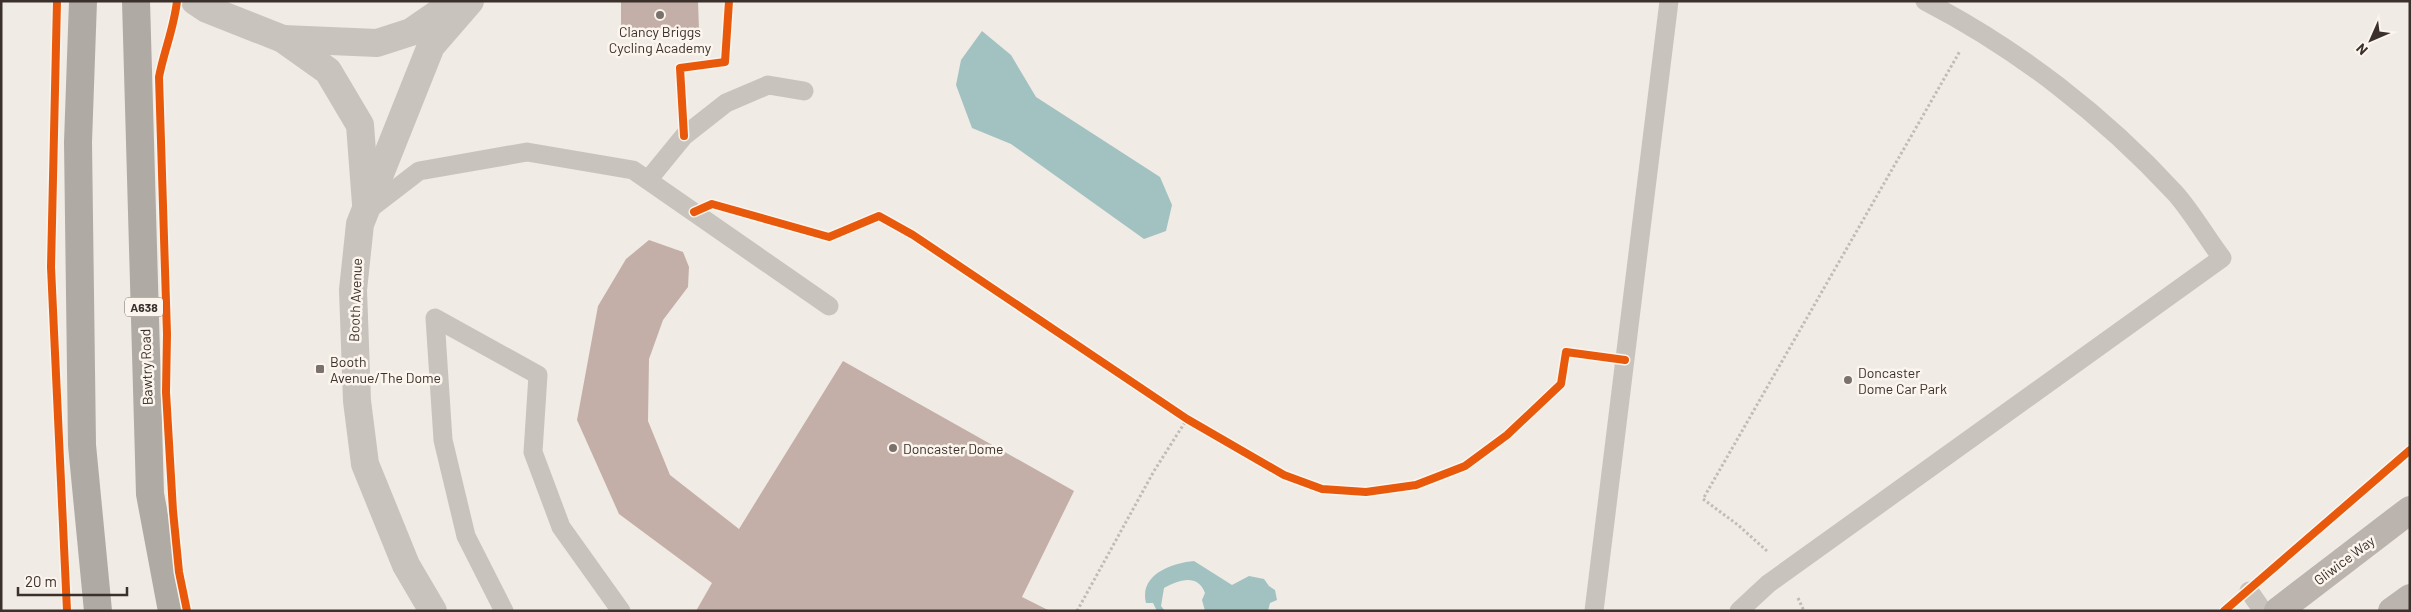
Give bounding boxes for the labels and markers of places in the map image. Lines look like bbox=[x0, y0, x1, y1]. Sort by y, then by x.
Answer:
marker: Clancy Briggs Cycling Academy bbox=[654, 9, 666, 21]
place label: Clancy Briggs Cycling Academy bbox=[609, 23, 712, 56]
place label: Booth Avenue/The Dome bbox=[330, 353, 441, 386]
marker: Booth Avenue/The Dome bbox=[314, 363, 326, 375]
place label: Doncaster Dome Car Park bbox=[1858, 364, 1947, 397]
marker: Doncaster Dome Car Park bbox=[1842, 374, 1854, 386]
place label: Doncaster Dome bbox=[903, 440, 1003, 457]
marker: Doncaster Dome bbox=[887, 442, 899, 454]

